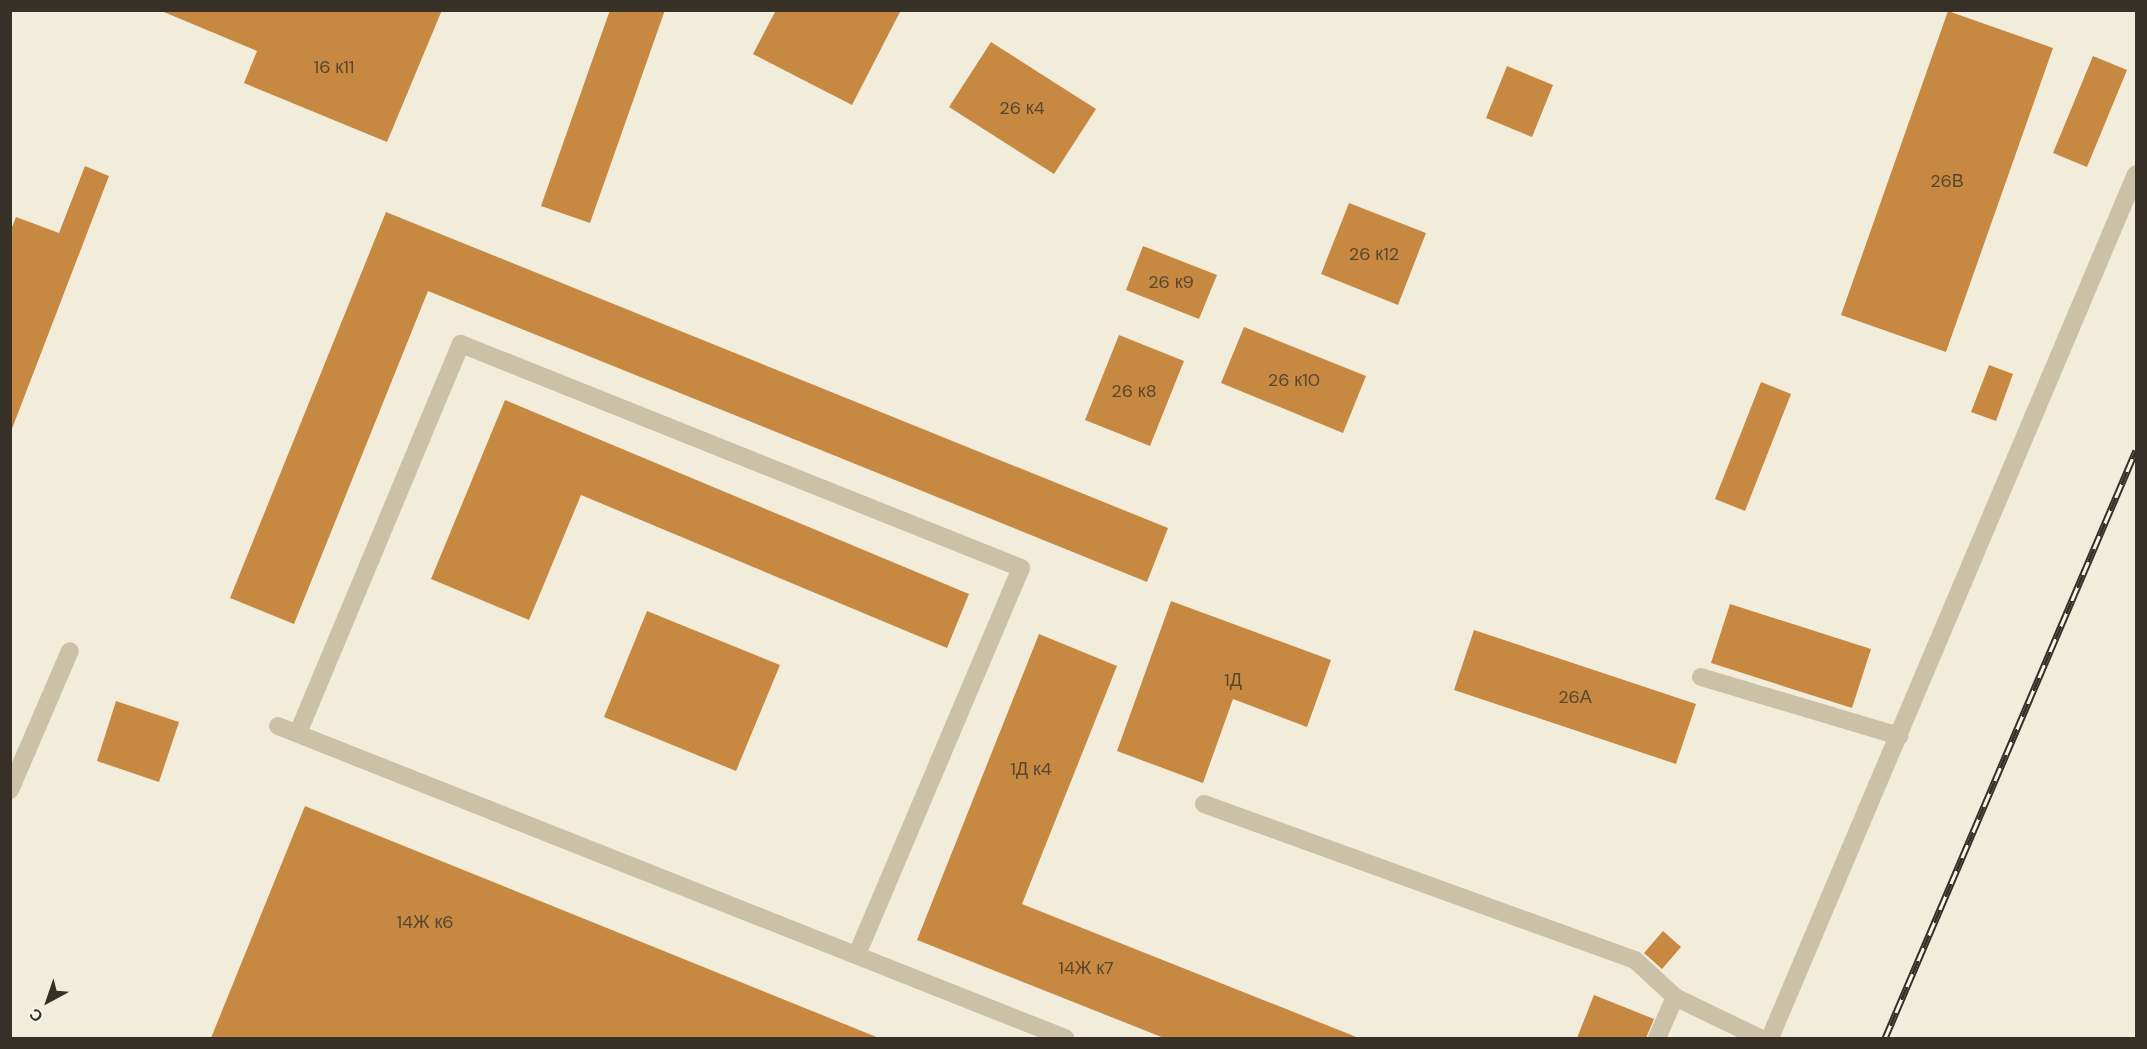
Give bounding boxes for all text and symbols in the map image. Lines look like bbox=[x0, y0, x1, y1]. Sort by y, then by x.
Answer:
house number: 16 к11 bbox=[314, 56, 354, 78]
house number: 26 к4 bbox=[999, 97, 1045, 119]
house number: 26В bbox=[1930, 170, 1964, 192]
house number: 26 к12 bbox=[1349, 243, 1399, 265]
house number: 26 к9 bbox=[1148, 271, 1194, 293]
house number: 26 к10 bbox=[1268, 369, 1320, 391]
house number: 26 к8 bbox=[1111, 380, 1157, 402]
house number: 1Д bbox=[1224, 669, 1242, 691]
house number: 26А bbox=[1558, 686, 1592, 708]
house number: 1Д к4 bbox=[1010, 758, 1052, 780]
house number: 14Ж к6 bbox=[396, 911, 454, 933]
house number: 14Ж к7 bbox=[1058, 957, 1114, 979]
north arrow bbox=[18, 971, 78, 1031]
text: С bbox=[25, 1003, 47, 1027]

